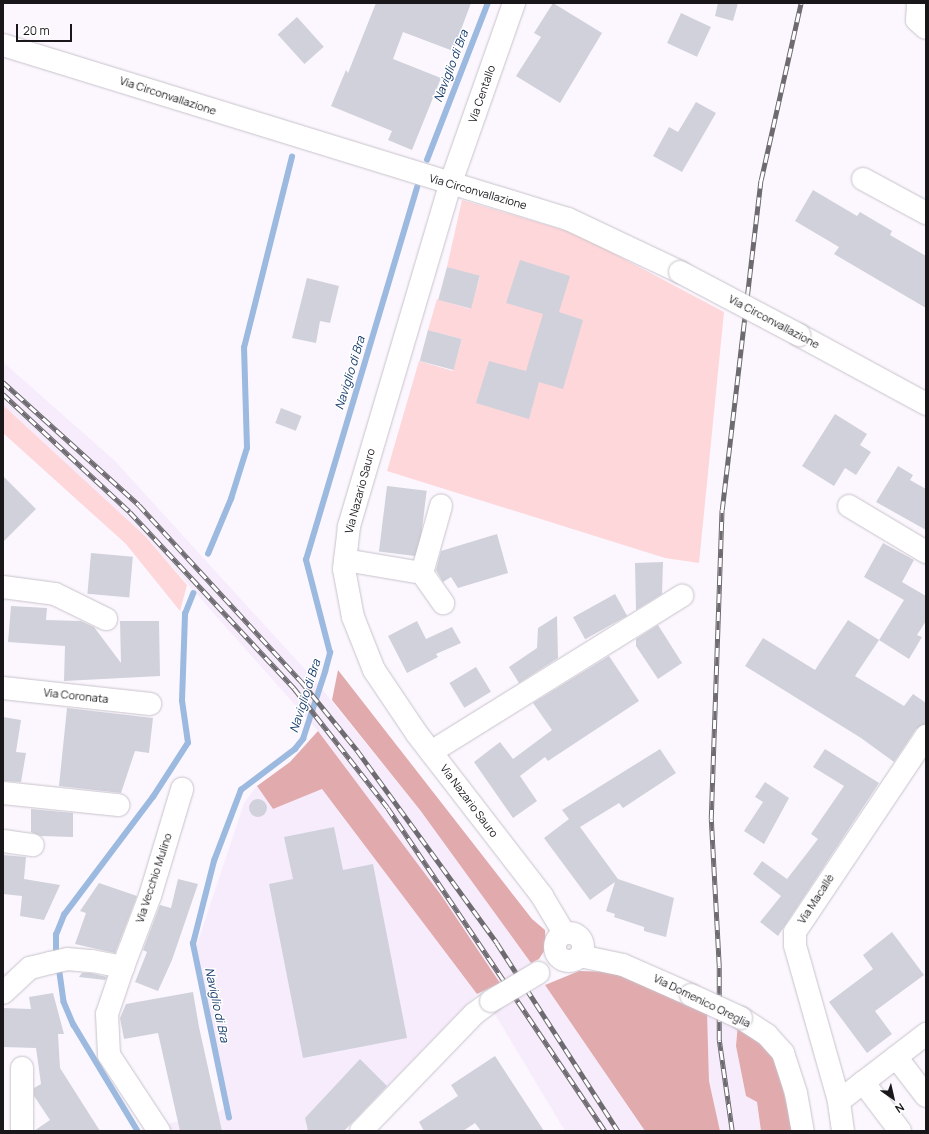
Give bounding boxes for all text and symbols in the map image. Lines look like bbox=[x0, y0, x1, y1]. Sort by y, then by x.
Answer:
scale bar bbox=[18, 16, 74, 42]
text: 20 m bbox=[23, 22, 50, 39]
water label: Naviglio di Bra bbox=[431, 28, 471, 104]
street label: Via Centallo bbox=[466, 63, 498, 125]
street label: Via Circonvallazione bbox=[118, 74, 218, 118]
street label: Via Circonvallazione bbox=[428, 172, 528, 212]
street label: Via Circonvallazione bbox=[726, 292, 822, 352]
water label: Naviglio di Bra bbox=[332, 334, 368, 412]
street label: Via Nazario Sauro bbox=[342, 447, 378, 535]
water label: Naviglio di Bra bbox=[286, 658, 324, 734]
street label: Via Coronata bbox=[43, 686, 109, 706]
street label: Via Nazario Sauro bbox=[437, 762, 501, 840]
street label: Via Vecchio Mulino bbox=[133, 832, 175, 924]
street label: Via Macallè bbox=[795, 872, 837, 926]
water label: Naviglio di Bra bbox=[202, 966, 232, 1044]
street label: Via Domenico Oreglia bbox=[651, 972, 753, 1030]
north arrow bbox=[873, 1078, 913, 1118]
text: N bbox=[893, 1100, 907, 1117]

